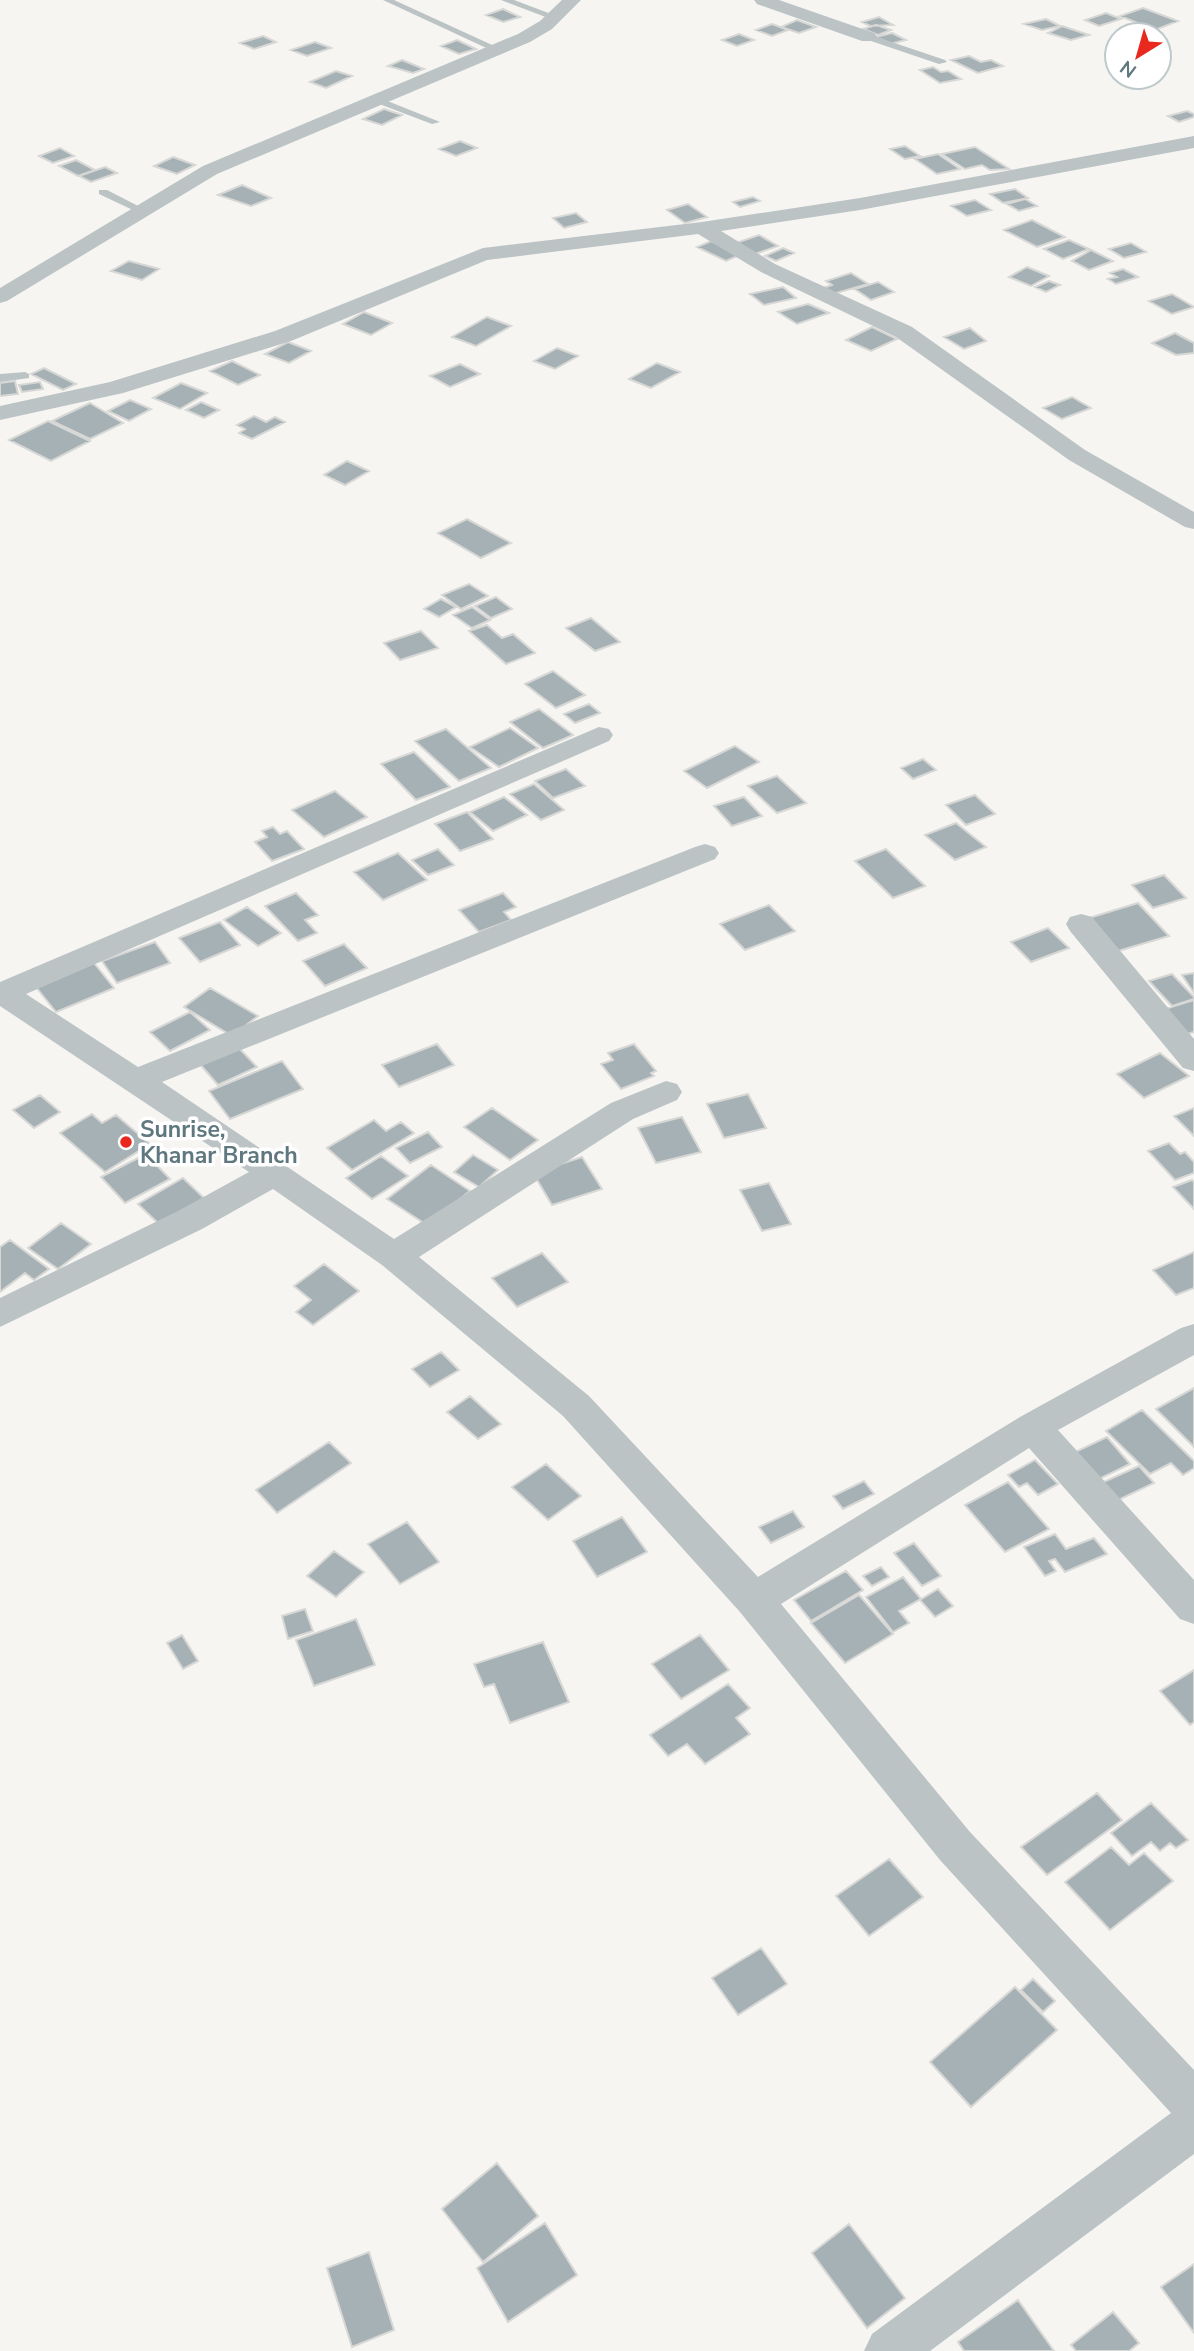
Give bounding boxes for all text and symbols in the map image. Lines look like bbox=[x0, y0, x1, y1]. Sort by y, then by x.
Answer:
north arrow bbox=[1103, 21, 1173, 91]
text: N bbox=[1115, 54, 1142, 83]
place label: Sunrise, Khanar Branch bbox=[140, 1114, 298, 1171]
marker: Sunrise, Khanar Branch bbox=[118, 1134, 134, 1150]

